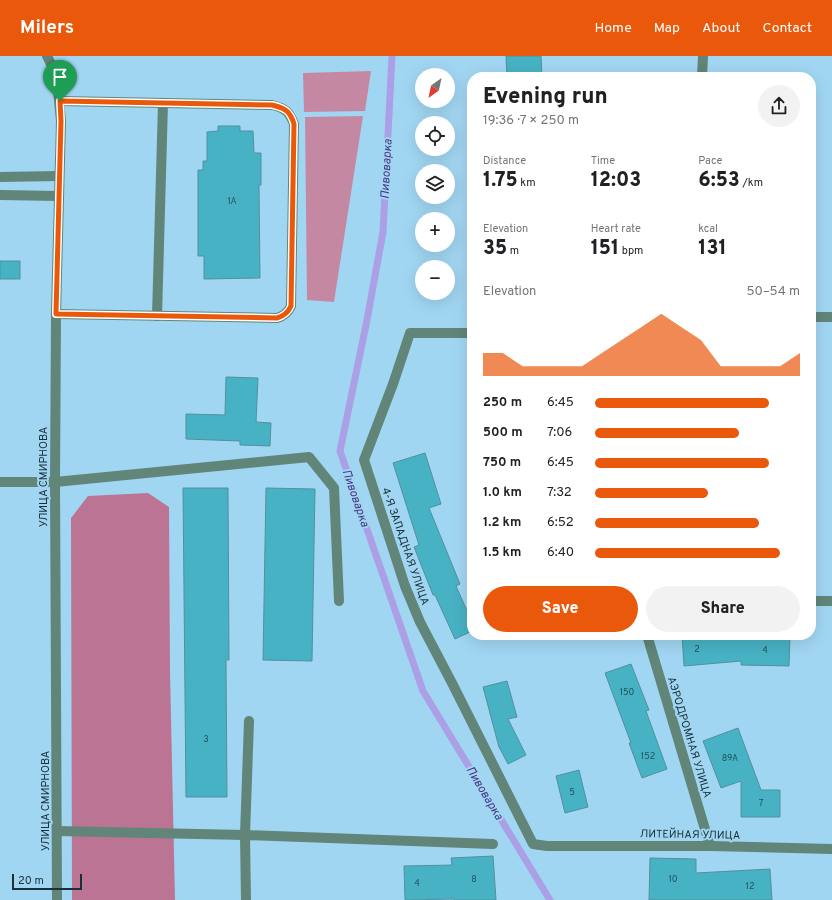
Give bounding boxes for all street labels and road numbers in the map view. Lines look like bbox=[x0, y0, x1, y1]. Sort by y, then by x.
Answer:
street label: УЛИЦА СМИРНОВА bbox=[37, 427, 51, 527]
street label: 4-Я ЗАПАДНАЯ УЛИЦА bbox=[378, 486, 432, 607]
street label: АЭРОДРОМНАЯ УЛИЦА bbox=[664, 675, 714, 800]
street label: УЛИЦА СМИРНОВА bbox=[39, 751, 53, 851]
street label: ЛИТЕЙНАЯ УЛИЦА bbox=[640, 826, 740, 843]

